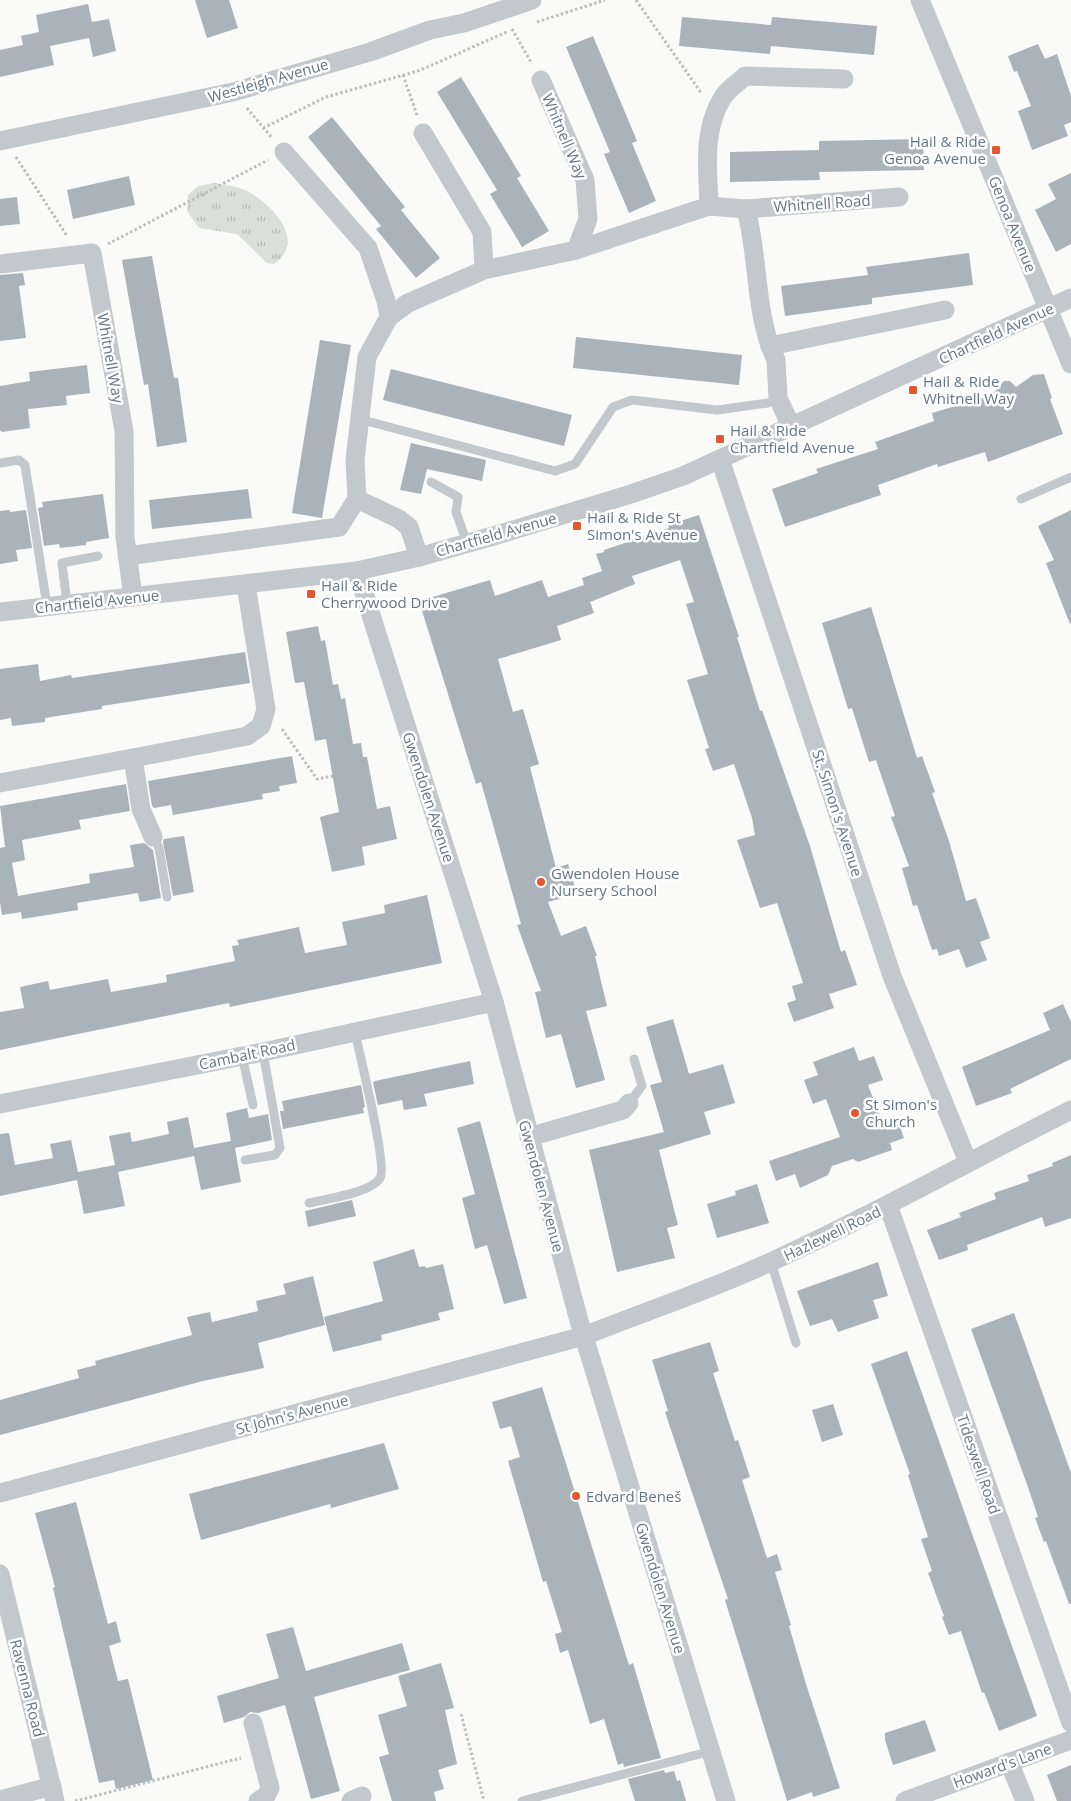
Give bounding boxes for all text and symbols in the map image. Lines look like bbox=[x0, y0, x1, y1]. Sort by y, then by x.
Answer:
street label: Westleigh Avenue bbox=[206, 53, 330, 107]
street label: Whitnell Way bbox=[538, 90, 592, 182]
place label: Hail & Ride Genoa Avenue bbox=[884, 131, 986, 168]
marker: Hail & Ride Genoa Avenue bbox=[990, 144, 1002, 156]
street label: Genoa Avenue bbox=[985, 173, 1041, 275]
street label: Whitnell Road bbox=[773, 190, 871, 216]
street label: Chartfield Avenue bbox=[935, 298, 1057, 368]
street label: Whitnell Way bbox=[93, 311, 129, 405]
place label: Hail & Ride Whitnell Way bbox=[923, 371, 1014, 408]
marker: Hail & Ride Whitnell Way bbox=[907, 384, 919, 396]
place label: Hail & Ride Chartfield Avenue bbox=[730, 420, 855, 457]
marker: Hail & Ride Chartfield Avenue bbox=[714, 433, 726, 445]
street label: Chartfield Avenue bbox=[433, 507, 559, 561]
place label: Hail & Ride St Simon's Avenue bbox=[587, 507, 698, 544]
marker: Hail & Ride St Simon's Avenue bbox=[571, 520, 583, 532]
place label: Hail & Ride Cherrywood Drive bbox=[321, 575, 447, 612]
street label: Chartfield Avenue bbox=[34, 585, 160, 617]
marker: Hail & Ride Cherrywood Drive bbox=[305, 588, 317, 600]
street label: Gwendolen Avenue bbox=[398, 729, 460, 865]
street label: St. Simon's Avenue bbox=[808, 747, 868, 879]
place label: Gwendolen House Nursery School bbox=[551, 863, 680, 900]
marker: Gwendolen House Nursery School bbox=[535, 876, 547, 888]
street label: Cambalt Road bbox=[197, 1034, 297, 1074]
place label: St Simon's Church bbox=[865, 1094, 937, 1131]
marker: St Simon's Church bbox=[849, 1107, 861, 1119]
street label: Gwendolen Avenue bbox=[515, 1118, 569, 1254]
street label: Hazlewell Road bbox=[780, 1201, 884, 1265]
street label: St John's Avenue bbox=[234, 1389, 350, 1439]
street label: Tideswell Road bbox=[953, 1412, 1005, 1516]
place label: Edvard Beneš bbox=[586, 1486, 681, 1506]
marker: Edvard Beneš bbox=[570, 1490, 582, 1502]
street label: Gwendolen Avenue bbox=[632, 1520, 690, 1656]
street label: Ravenna Road bbox=[6, 1637, 50, 1739]
street label: Howard's Lane bbox=[950, 1738, 1054, 1792]

